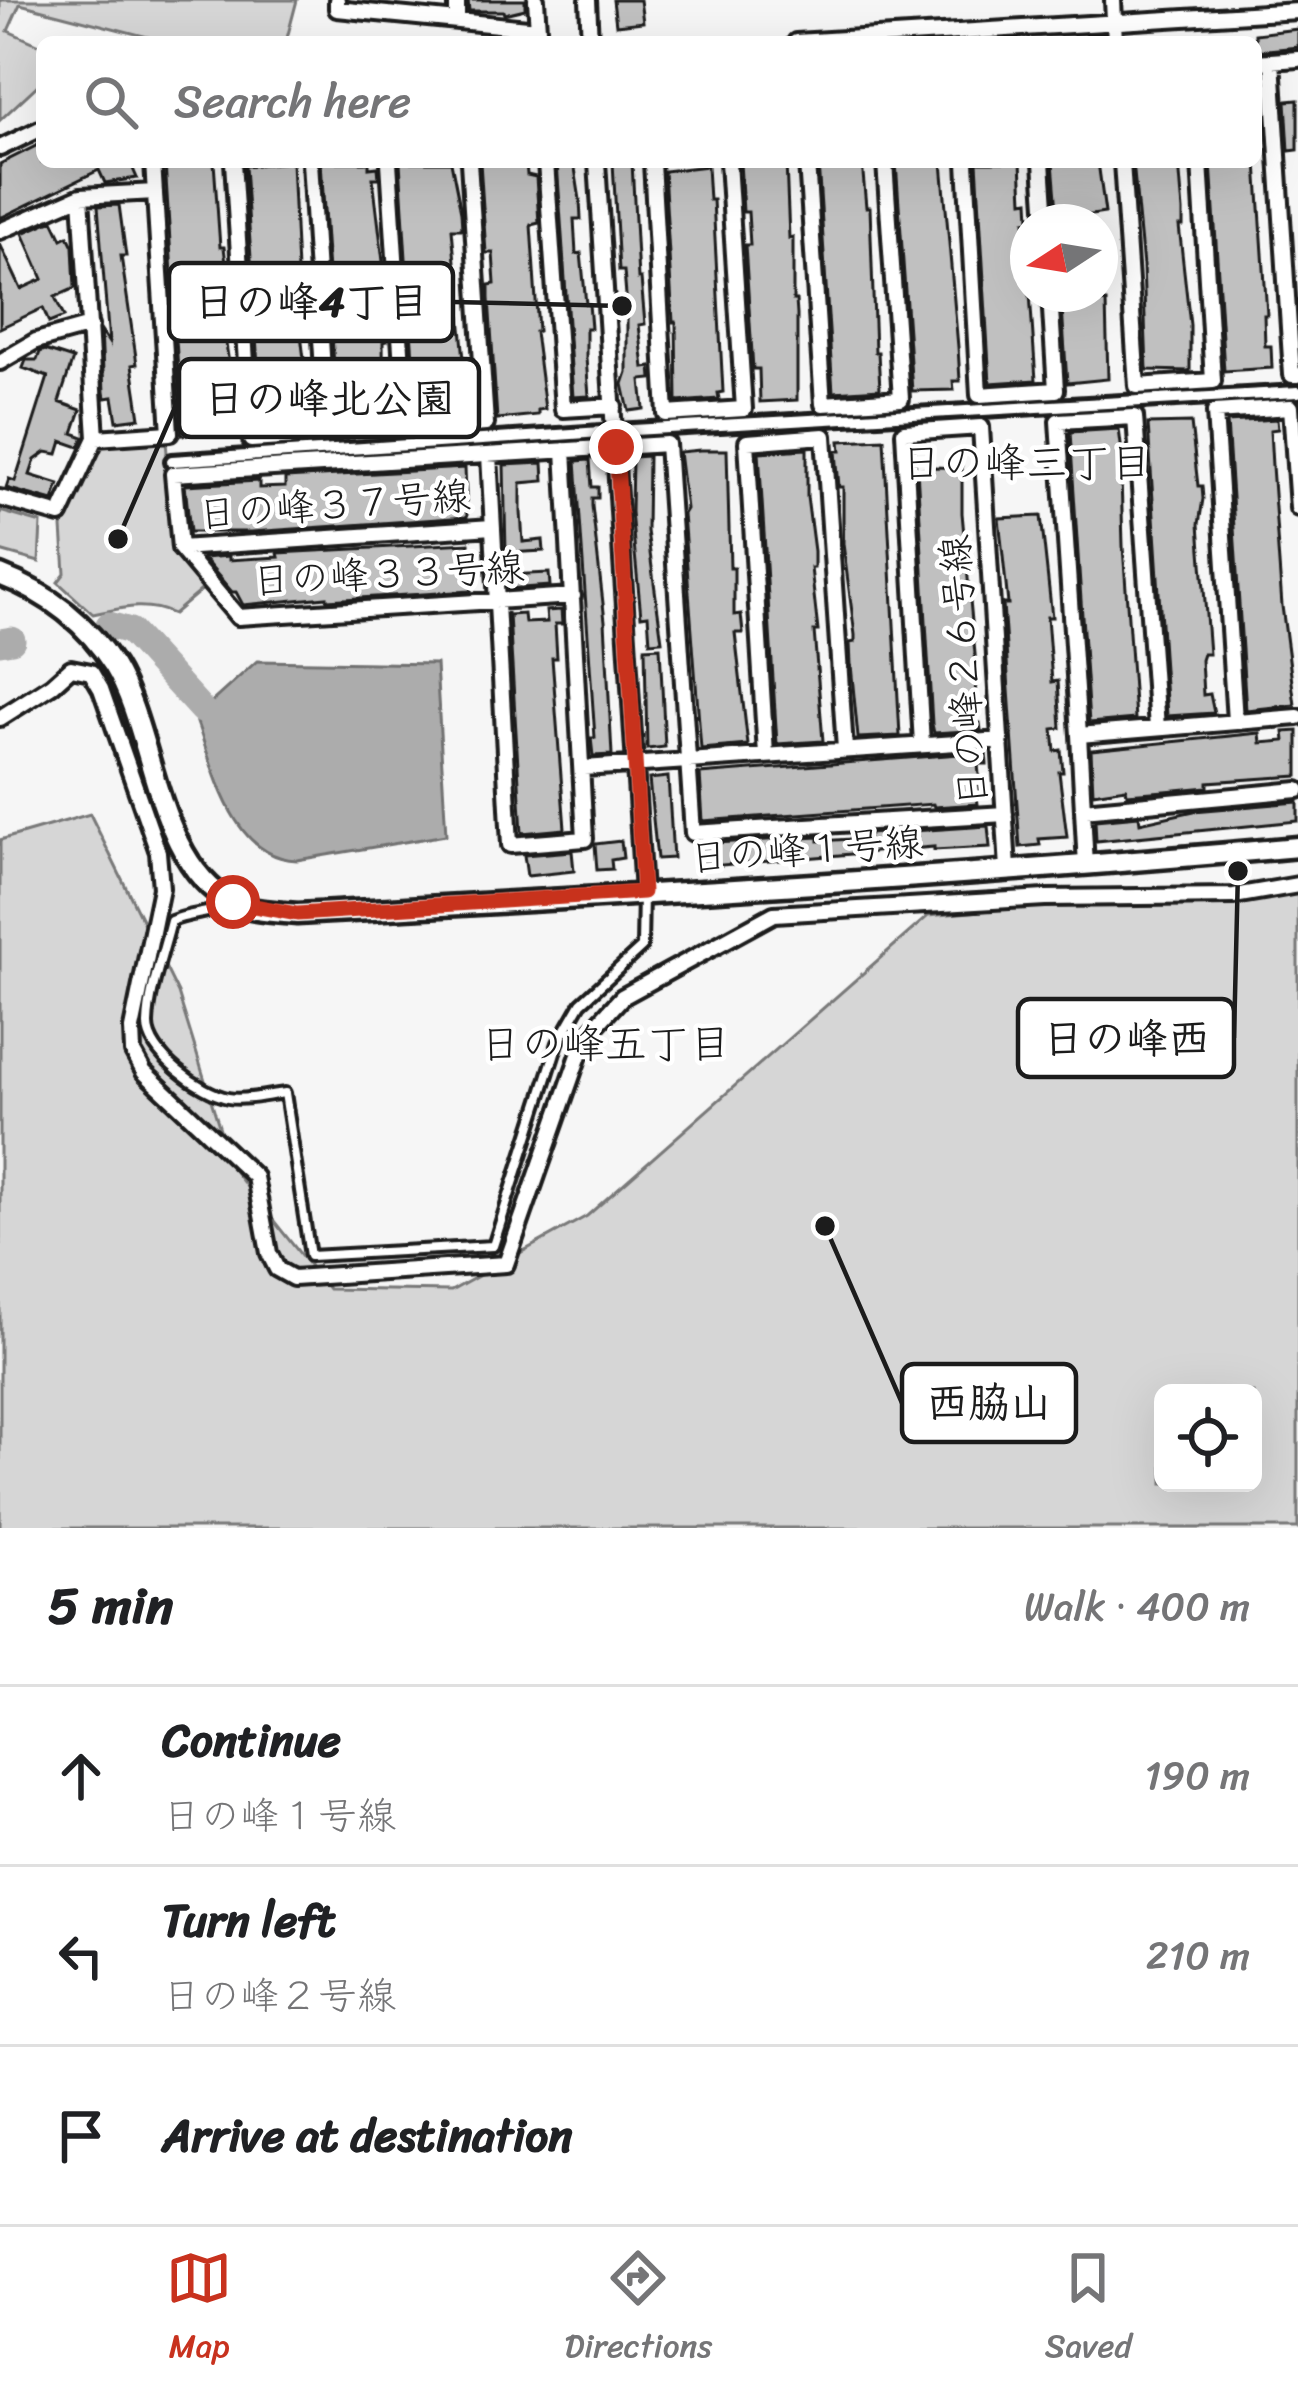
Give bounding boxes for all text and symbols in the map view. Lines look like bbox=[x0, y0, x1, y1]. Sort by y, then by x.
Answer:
search box bbox=[36, 36, 1262, 168]
text: Search here bbox=[174, 62, 411, 142]
icon: search bbox=[78, 69, 144, 135]
north arrow bbox=[1010, 204, 1118, 312]
callout: 日の峰4丁目 bbox=[169, 263, 453, 341]
text: 日の峰4丁目 bbox=[193, 265, 429, 339]
callout: 日の峰北公園 bbox=[179, 359, 479, 437]
text: 日の峰北公園 bbox=[203, 362, 455, 436]
route end bbox=[589, 420, 643, 474]
district label: 日の峰三丁目 bbox=[900, 426, 1152, 500]
street label: 日の峰３７号線 bbox=[195, 461, 473, 548]
street label: 日の峰３３号線 bbox=[250, 532, 526, 615]
street label: 日の峰２６号線 bbox=[920, 532, 1007, 810]
street label: 日の峰１号線 bbox=[687, 807, 925, 892]
route start bbox=[206, 875, 260, 929]
callout: 日の峰西 bbox=[1018, 999, 1234, 1077]
text: 日の峰西 bbox=[1042, 1002, 1210, 1076]
district label: 日の峰五丁目 bbox=[479, 1007, 731, 1081]
callout: 西脇山 bbox=[902, 1364, 1076, 1442]
text: 西脇山 bbox=[926, 1366, 1052, 1440]
map controls bbox=[1154, 1384, 1262, 1492]
button: locate bbox=[1154, 1384, 1262, 1492]
text: 5 min bbox=[48, 1561, 173, 1651]
text: Walk · 400 m bbox=[1024, 1572, 1250, 1641]
text: Continue bbox=[162, 1701, 341, 1781]
text: 190 m bbox=[1145, 1741, 1250, 1810]
icon: ahead bbox=[48, 1743, 114, 1809]
text: 日の峰１号線 bbox=[162, 1781, 396, 1850]
text: Turn left bbox=[162, 1881, 335, 1961]
text: 210 m bbox=[1146, 1921, 1250, 1990]
icon: left bbox=[48, 1923, 114, 1989]
text: 日の峰２号線 bbox=[162, 1961, 396, 2030]
text: Arrive at destination bbox=[162, 2096, 572, 2176]
icon: arrive bbox=[48, 2103, 114, 2169]
tab: Map bbox=[166, 2245, 232, 2375]
tab: Directions bbox=[565, 2245, 712, 2375]
tab: Saved bbox=[1045, 2245, 1132, 2375]

